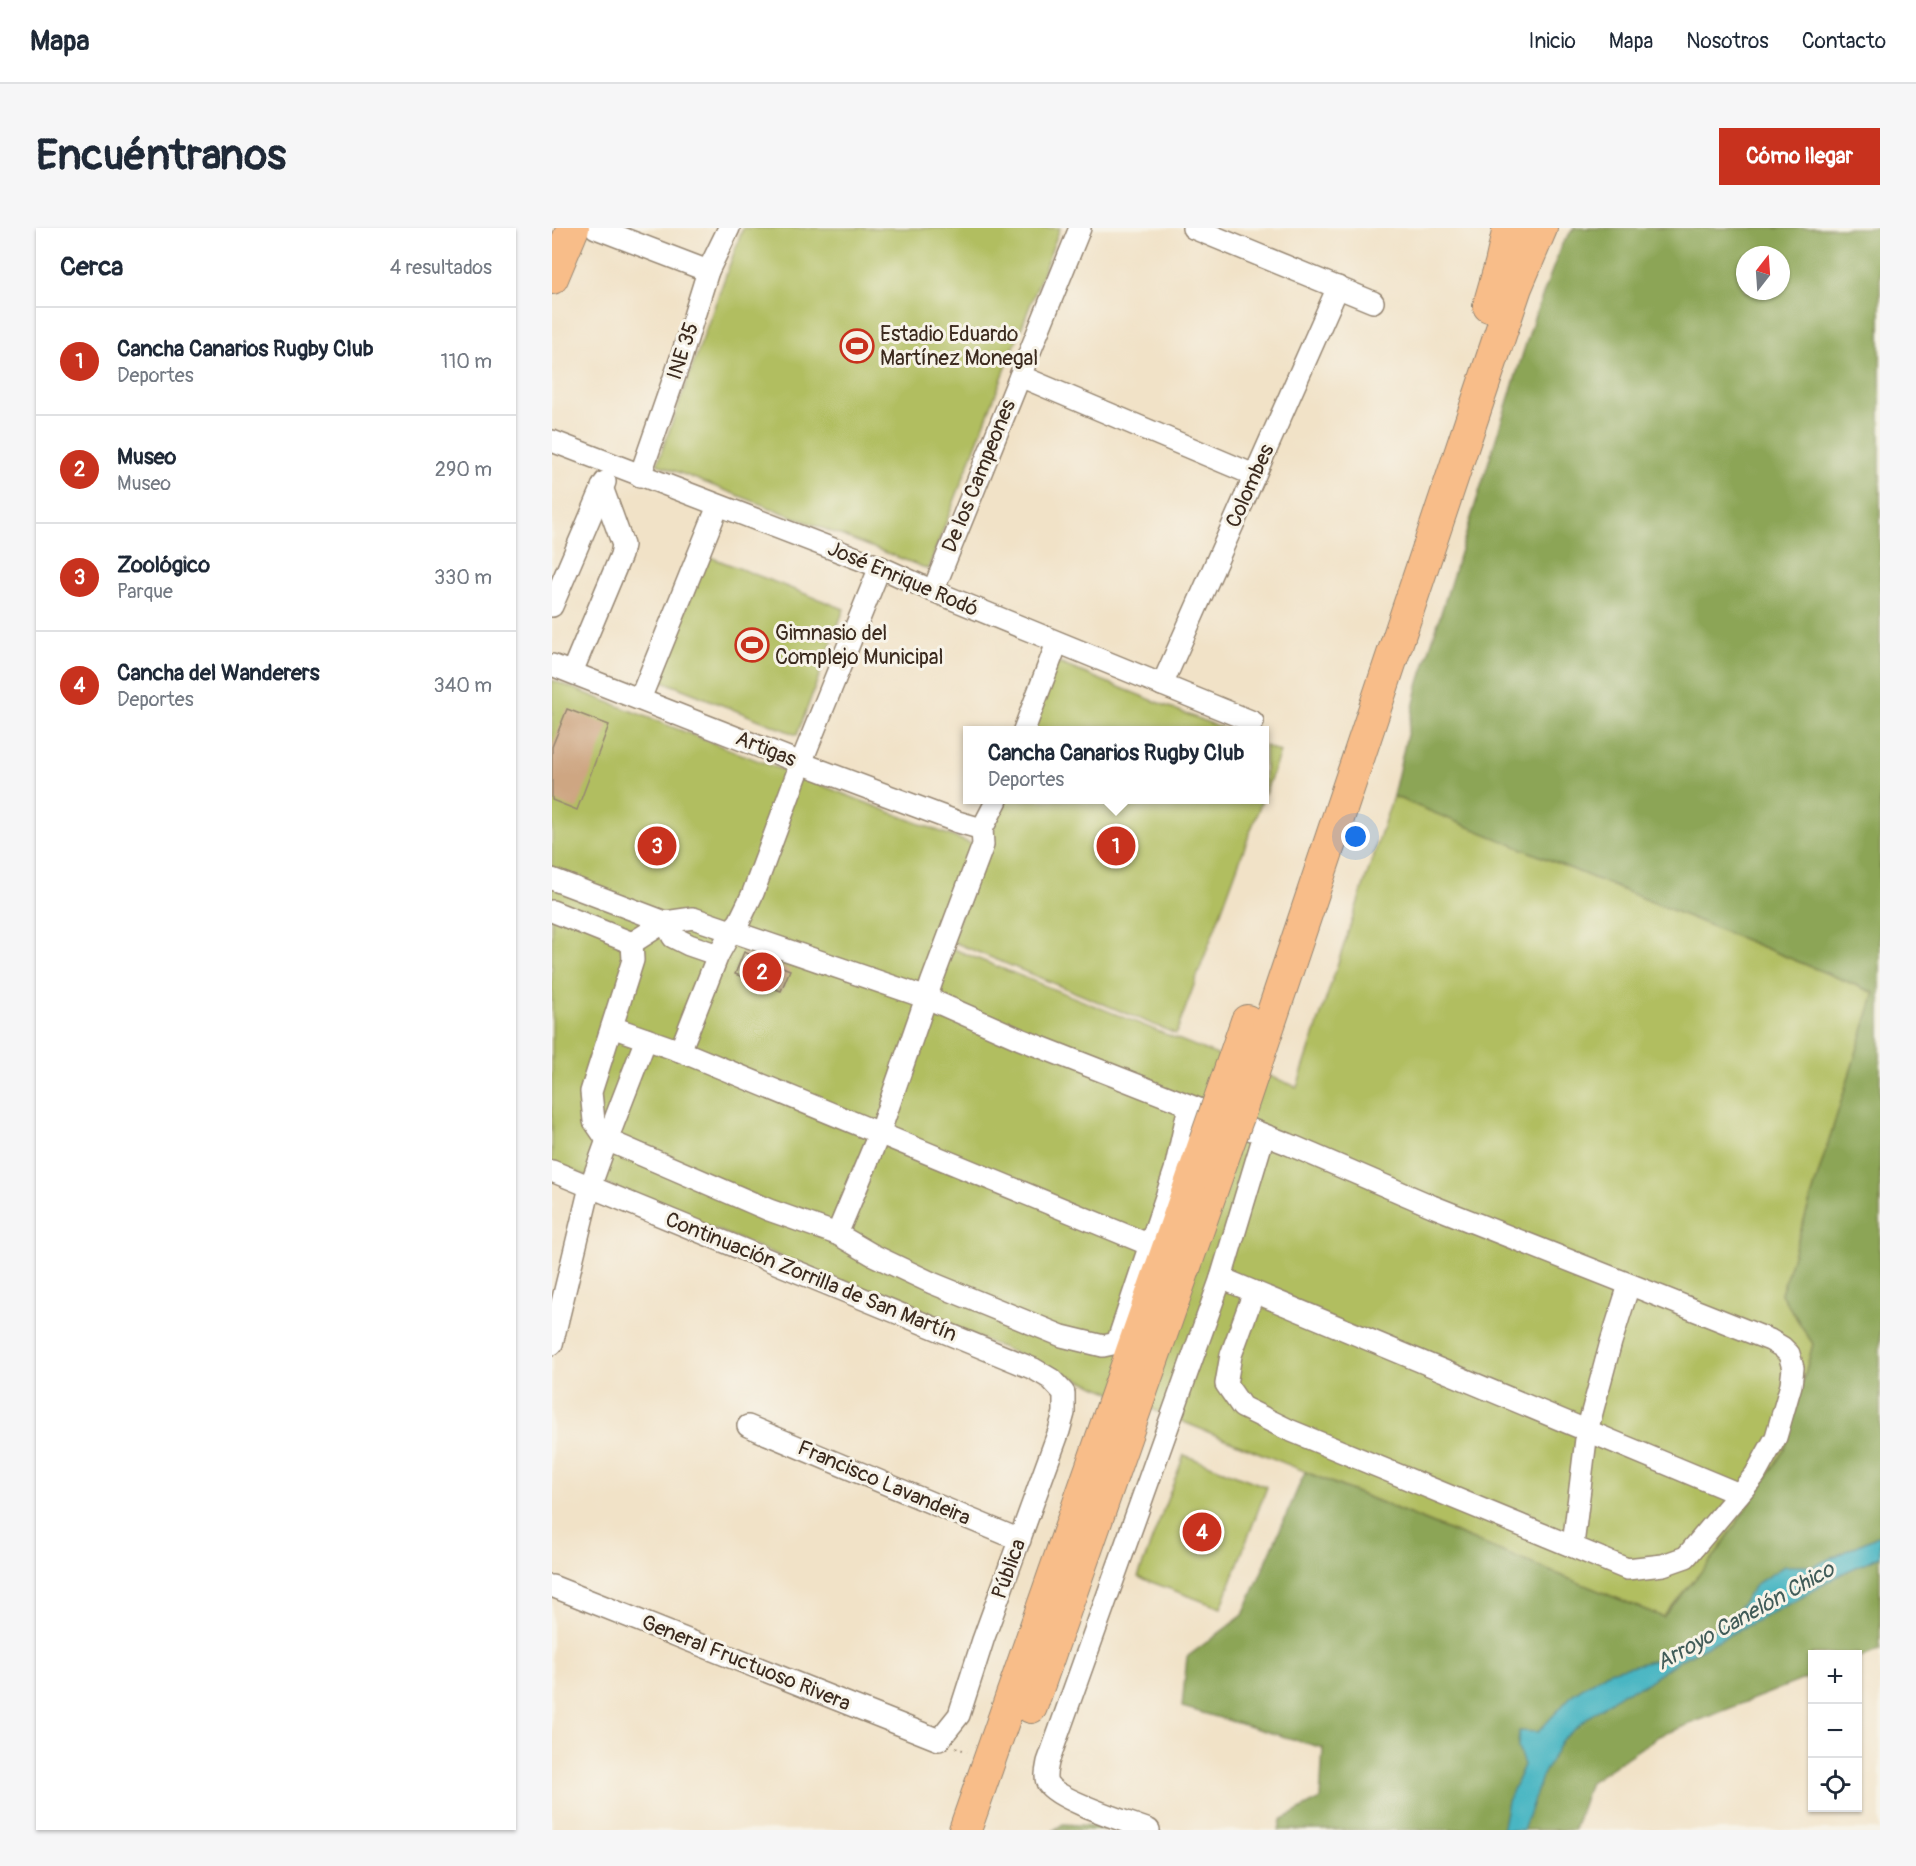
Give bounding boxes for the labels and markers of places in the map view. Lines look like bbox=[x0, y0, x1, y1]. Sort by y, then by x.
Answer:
place label: Estadio Eduardo Martínez Monegal bbox=[880, 321, 1038, 372]
sports icon: Estadio Eduardo Martínez Monegal bbox=[839, 328, 875, 364]
place label: Gimnasio del Complejo Municipal bbox=[775, 620, 944, 671]
sports icon: Gimnasio del Complejo Municipal bbox=[734, 627, 770, 663]
pin: 3 bbox=[638, 824, 676, 868]
pin: 1 bbox=[1096, 824, 1136, 868]
pin: 2 bbox=[742, 950, 782, 994]
pin: 4 bbox=[1182, 1510, 1222, 1554]

